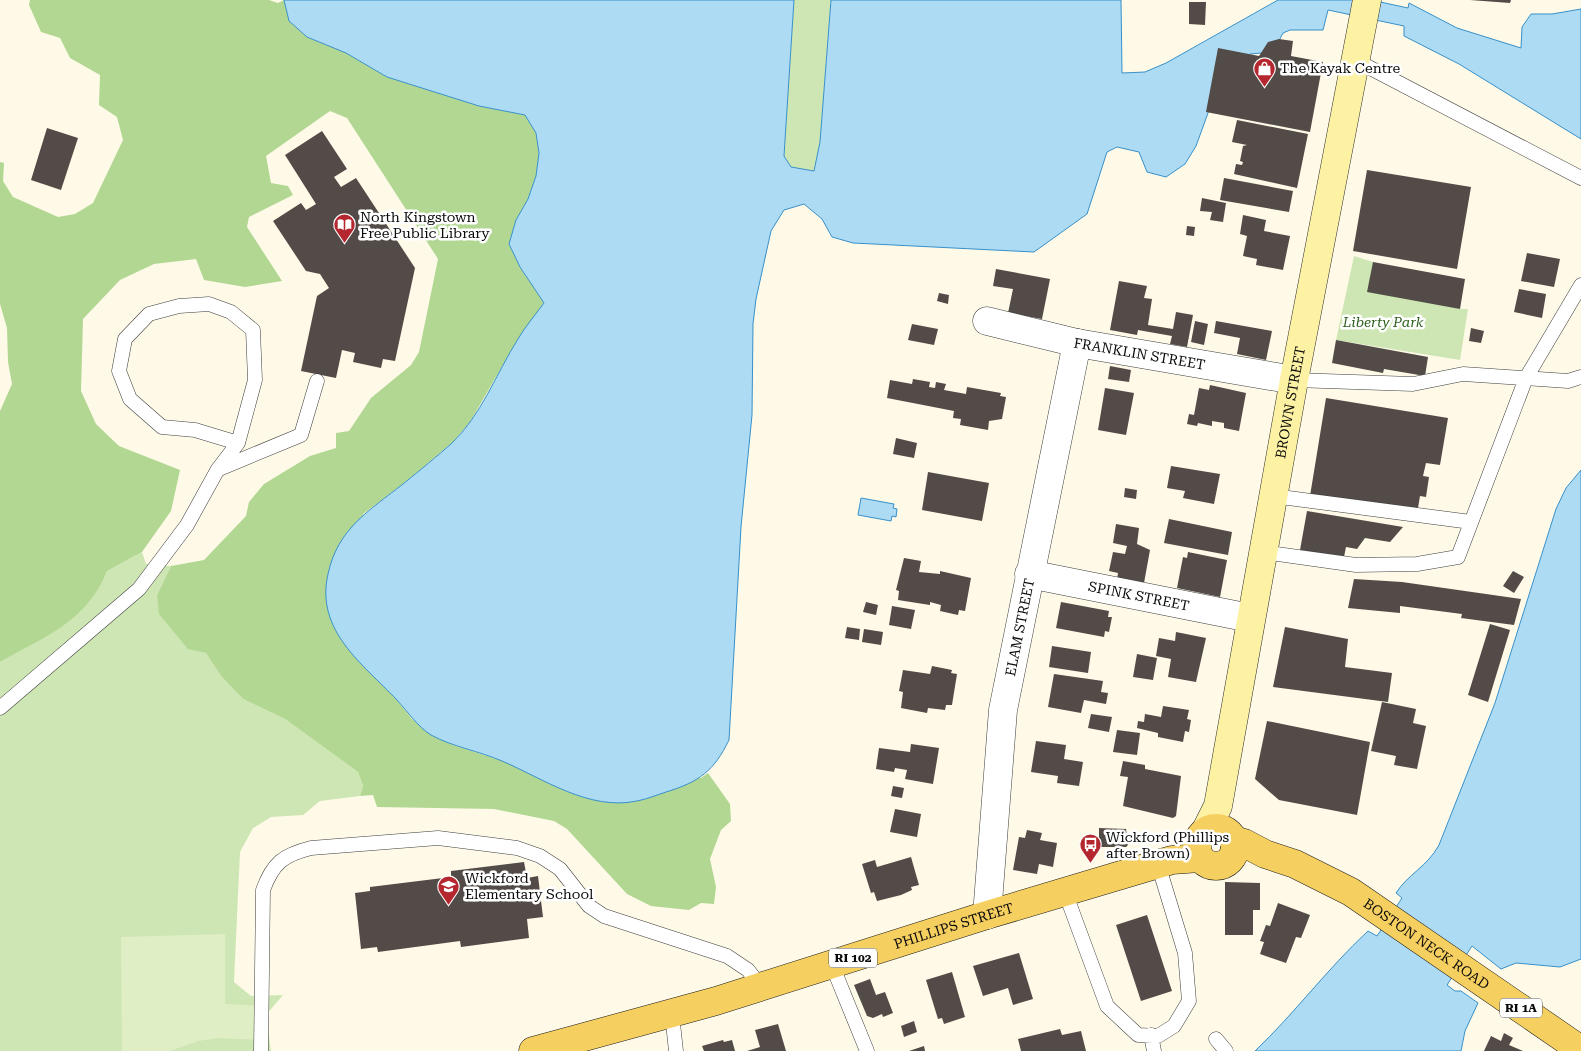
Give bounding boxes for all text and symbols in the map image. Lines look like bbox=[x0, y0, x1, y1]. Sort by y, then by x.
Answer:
shop icon: The Kayak Centre bbox=[1252, 56, 1276, 87]
place label: The Kayak Centre bbox=[1280, 60, 1401, 76]
place label: North Kingstown Free Public Library bbox=[360, 209, 490, 241]
library icon: North Kingstown Free Public Library bbox=[332, 213, 356, 244]
park label: Liberty Park bbox=[1342, 314, 1424, 330]
street label: FRANKLIN STREET bbox=[1073, 335, 1206, 373]
street label: BROWN STREET bbox=[1272, 345, 1308, 460]
street label: ELAM STREET bbox=[1002, 577, 1037, 678]
street label: SPINK STREET bbox=[1087, 578, 1191, 614]
place label: Wickford (Phillips after Brown) bbox=[1106, 829, 1230, 861]
bus stop icon: Wickford (Phillips after Brown) bbox=[1078, 833, 1102, 864]
place label: Wickford Elementary School bbox=[465, 870, 594, 902]
school or university icon: Wickford Elementary School bbox=[437, 874, 461, 905]
street label: BOSTON NECK ROAD bbox=[1361, 895, 1493, 993]
street label: PHILLIPS STREET bbox=[892, 900, 1015, 952]
road number: RI 102 bbox=[829, 948, 877, 968]
road number: RI 1A bbox=[1500, 998, 1542, 1018]

